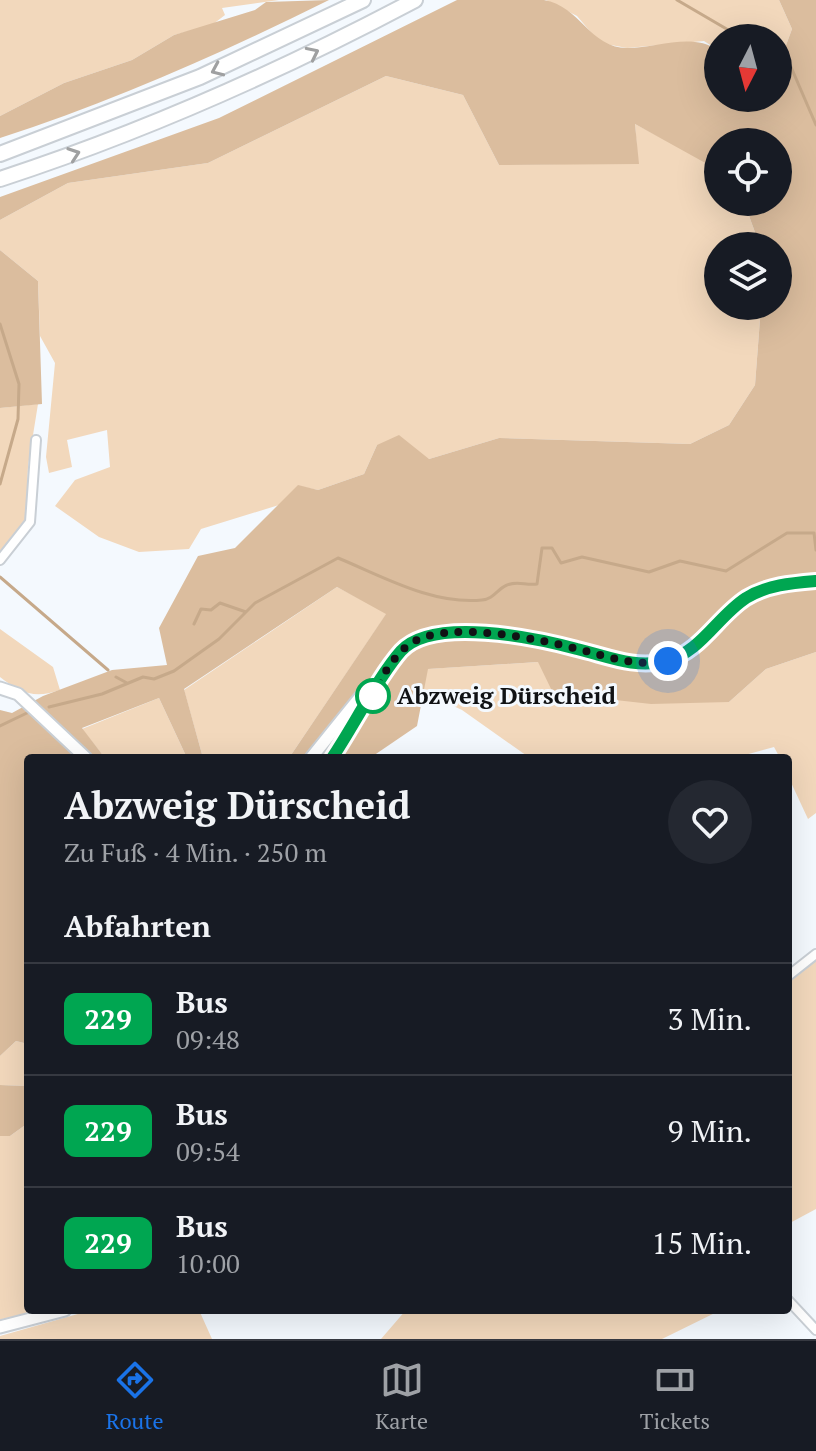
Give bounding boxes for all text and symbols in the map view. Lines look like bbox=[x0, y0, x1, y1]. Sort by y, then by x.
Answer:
north arrow bbox=[704, 24, 792, 112]
map controls bbox=[704, 24, 792, 320]
one-way arrow bbox=[305, 47, 320, 62]
one-way arrow bbox=[210, 60, 225, 76]
button: locate bbox=[704, 128, 792, 216]
one-way arrow bbox=[66, 147, 80, 163]
button: layers bbox=[704, 232, 792, 320]
your location bbox=[648, 641, 688, 681]
marker: Abzweig Dürscheid bbox=[356, 679, 390, 713]
place label: Abzweig Dürscheid bbox=[397, 679, 617, 711]
text: Abzweig Dürscheid bbox=[64, 780, 411, 830]
button: heart bbox=[668, 780, 752, 864]
text: Zu Fuß · 4 Min. · 250 m bbox=[64, 835, 327, 869]
text: Abfahrten bbox=[64, 906, 211, 946]
text: Bus bbox=[176, 982, 228, 1022]
text: 3 Min. bbox=[667, 999, 752, 1039]
text: 229 bbox=[84, 1000, 132, 1037]
text: 09:48 bbox=[176, 1022, 240, 1056]
text: Bus bbox=[176, 1094, 228, 1134]
text: 9 Min. bbox=[667, 1111, 752, 1151]
text: 229 bbox=[84, 1112, 132, 1149]
text: 09:54 bbox=[176, 1134, 240, 1168]
text: Bus bbox=[176, 1206, 228, 1246]
text: 15 Min. bbox=[652, 1223, 752, 1263]
text: 229 bbox=[84, 1224, 132, 1261]
text: 10:00 bbox=[176, 1246, 240, 1280]
tab: Route bbox=[106, 1358, 163, 1435]
tab: Karte bbox=[375, 1358, 428, 1435]
tab: Tickets bbox=[640, 1358, 710, 1435]

